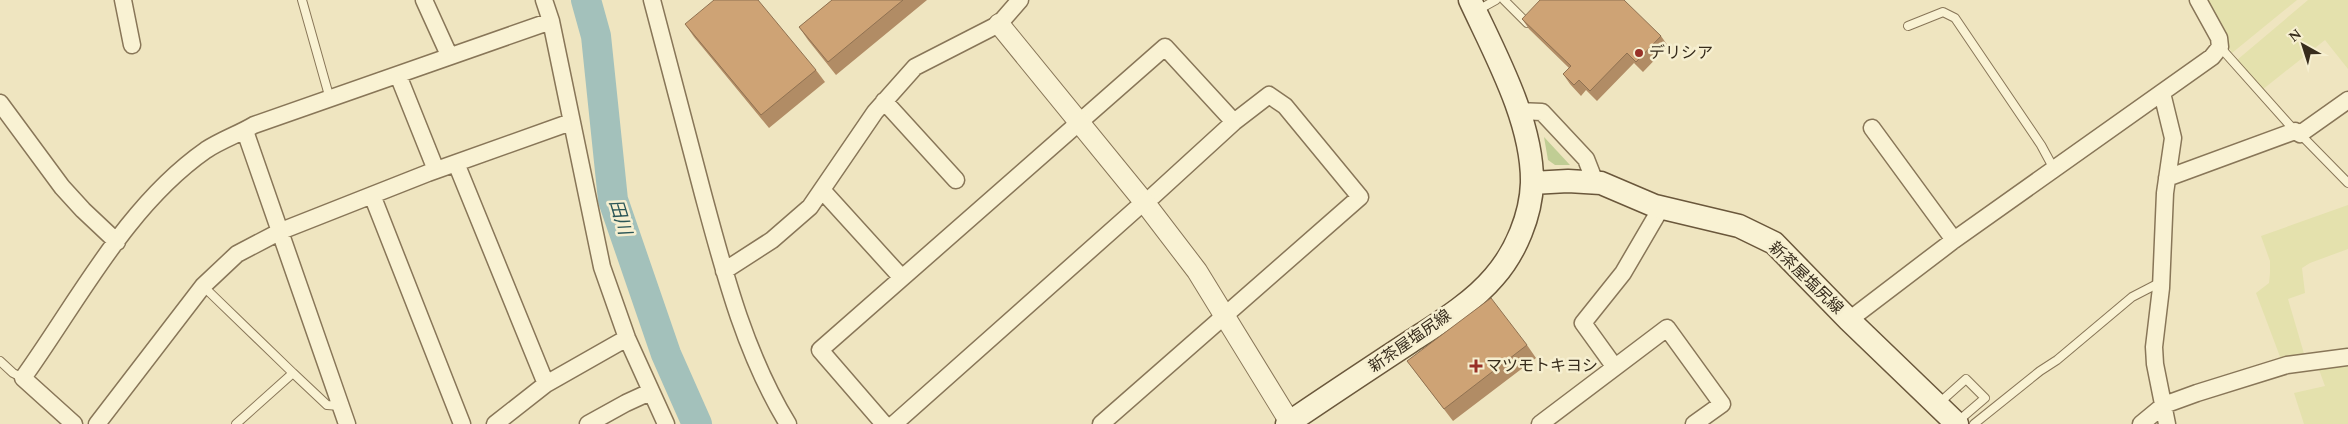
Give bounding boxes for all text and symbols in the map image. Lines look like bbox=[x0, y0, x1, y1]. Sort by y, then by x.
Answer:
north arrow bbox=[2278, 20, 2328, 70]
text: N bbox=[2284, 24, 2306, 47]
place label: デリシア bbox=[1649, 41, 1713, 65]
marker: デリシア bbox=[1633, 47, 1645, 59]
water label: 田川 bbox=[602, 196, 639, 240]
street label: 新茶屋塩尻線 bbox=[1763, 236, 1849, 320]
street label: 新茶屋塩尻線 bbox=[1364, 304, 1456, 378]
place label: マツモトキヨシ bbox=[1486, 354, 1598, 378]
marker: マツモトキヨシ bbox=[1470, 360, 1482, 372]

